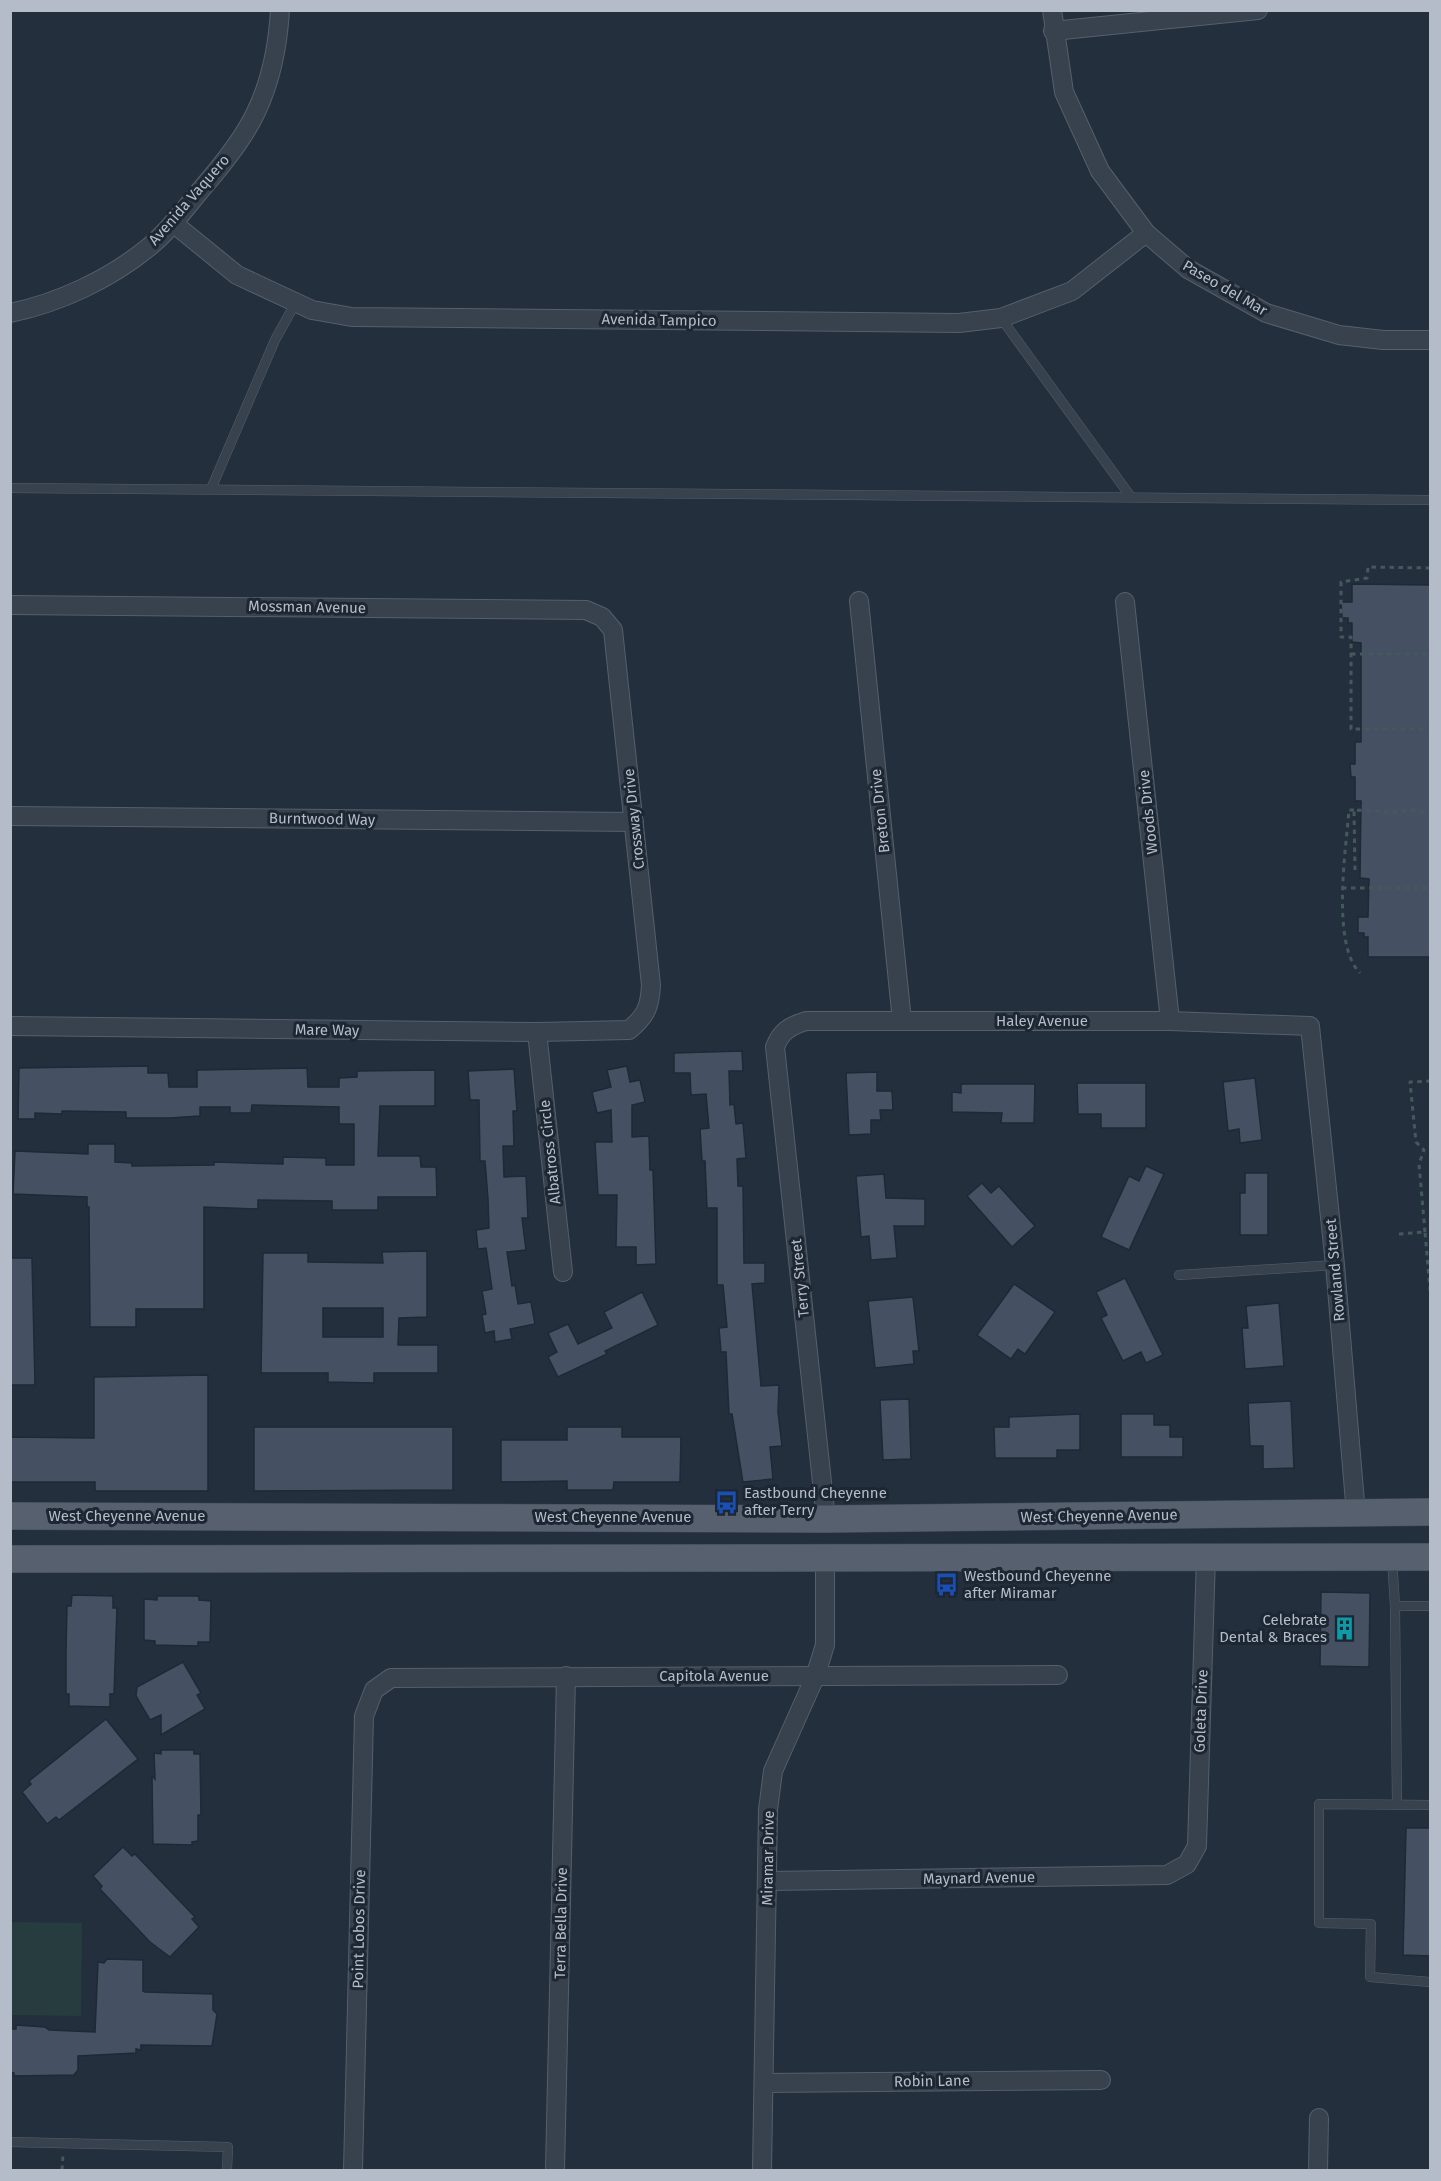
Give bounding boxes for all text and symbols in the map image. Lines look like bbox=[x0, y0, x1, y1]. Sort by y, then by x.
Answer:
street label: Avenida Vaquero bbox=[145, 151, 233, 249]
street label: Paseo del Mar bbox=[1179, 256, 1271, 320]
street label: Avenida Tampico bbox=[601, 310, 717, 330]
street label: Mossman Avenue bbox=[248, 597, 366, 617]
street label: Crossway Drive bbox=[620, 768, 648, 870]
street label: Breton Drive bbox=[867, 768, 893, 854]
street label: Woods Drive bbox=[1135, 769, 1161, 855]
street label: Burntwood Way bbox=[269, 809, 376, 829]
street label: Haley Avenue bbox=[996, 1012, 1088, 1030]
street label: Mare Way bbox=[295, 1020, 360, 1040]
street label: Albatross Circle bbox=[536, 1099, 564, 1205]
street label: Rowland Street bbox=[1321, 1217, 1348, 1322]
street label: Terry Street bbox=[787, 1237, 813, 1318]
place label: Eastbound Cheyenne after Terry bbox=[744, 1484, 887, 1519]
bus stop icon: Eastbound Cheyenne after Terry bbox=[713, 1489, 739, 1515]
street label: West Cheyenne Avenue bbox=[1020, 1506, 1178, 1526]
street label: West Cheyenne Avenue bbox=[49, 1507, 205, 1525]
street label: West Cheyenne Avenue bbox=[535, 1508, 691, 1526]
place label: Westbound Cheyenne after Miramar bbox=[964, 1567, 1111, 1602]
bus stop icon: Westbound Cheyenne after Miramar bbox=[933, 1572, 959, 1598]
place label: Celebrate Dental & Braces bbox=[1219, 1611, 1327, 1646]
building icon: Celebrate Dental & Braces bbox=[1332, 1616, 1358, 1642]
street label: Capitola Avenue bbox=[659, 1667, 769, 1685]
street label: Goleta Drive bbox=[1191, 1669, 1211, 1753]
street label: Miramar Drive bbox=[758, 1810, 778, 1906]
street label: Terra Bella Drive bbox=[551, 1867, 571, 1979]
street label: Maynard Avenue bbox=[923, 1868, 1035, 1888]
street label: Point Lobos Drive bbox=[349, 1869, 369, 1989]
street label: Robin Lane bbox=[894, 2071, 970, 2091]

